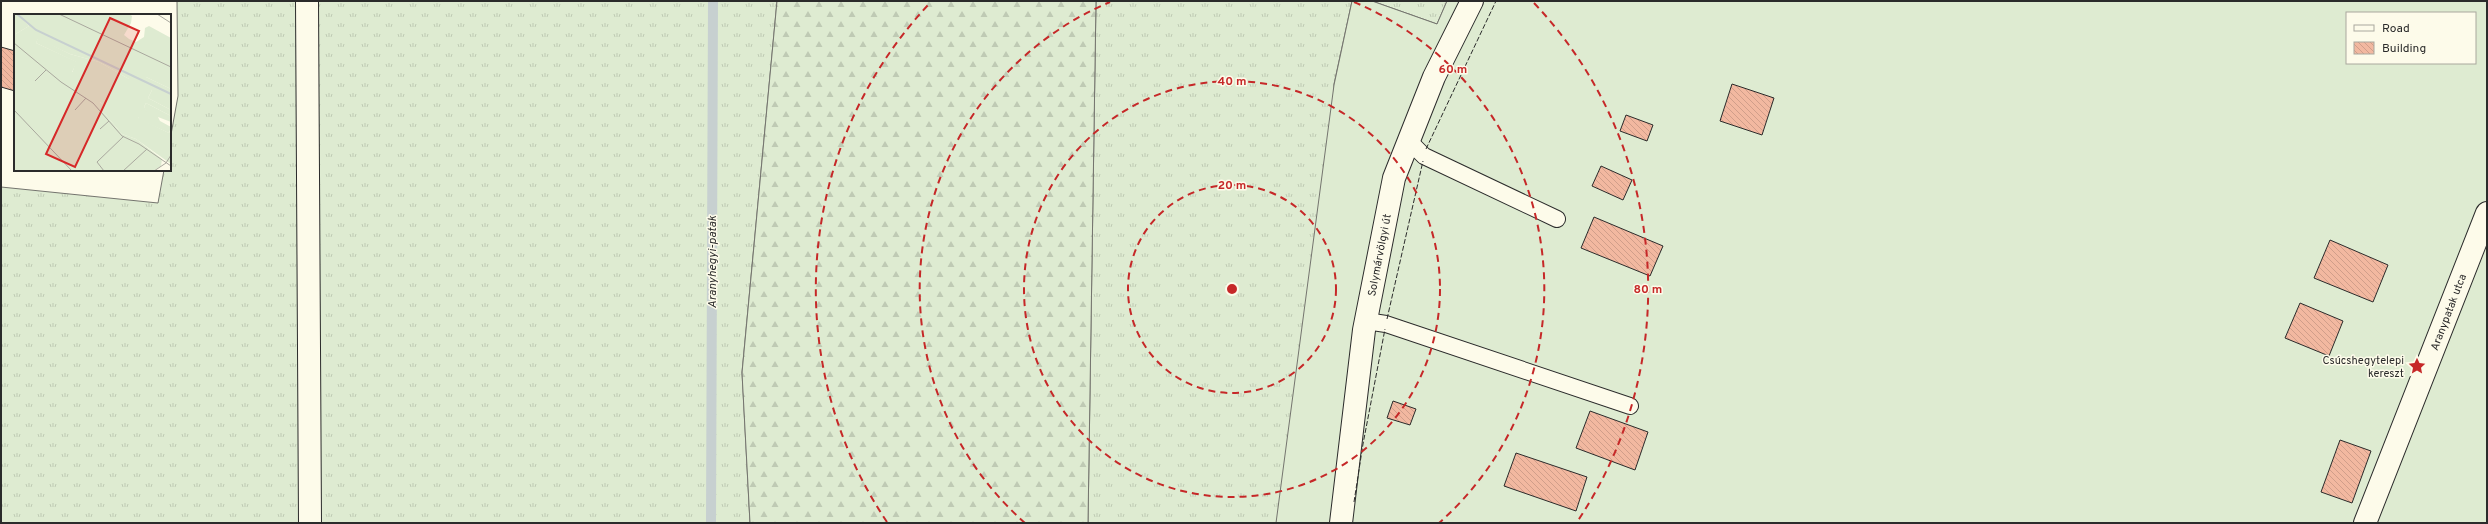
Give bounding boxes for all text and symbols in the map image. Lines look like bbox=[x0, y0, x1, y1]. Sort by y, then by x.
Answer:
legend bbox=[2346, 12, 2476, 64]
inset map bbox=[14, 14, 171, 171]
text: Road bbox=[2382, 21, 2410, 37]
text: Building bbox=[2382, 41, 2426, 57]
text: 60 m bbox=[1439, 62, 1467, 78]
text: 40 m bbox=[1217, 74, 1247, 90]
text: 20 m bbox=[1218, 178, 1246, 194]
street label: Solymárvölgyi út bbox=[1365, 213, 1395, 298]
water label: Aranyhegyi-patak bbox=[705, 215, 721, 308]
street label: Aranypatak utca bbox=[2428, 272, 2470, 353]
centre of rings bbox=[1225, 282, 1239, 296]
text: 80 m bbox=[1634, 282, 1662, 298]
place label: Csúcshegytelepi kereszt bbox=[2323, 354, 2404, 381]
place icon: Csúcshegytelepi kereszt bbox=[2407, 356, 2427, 376]

